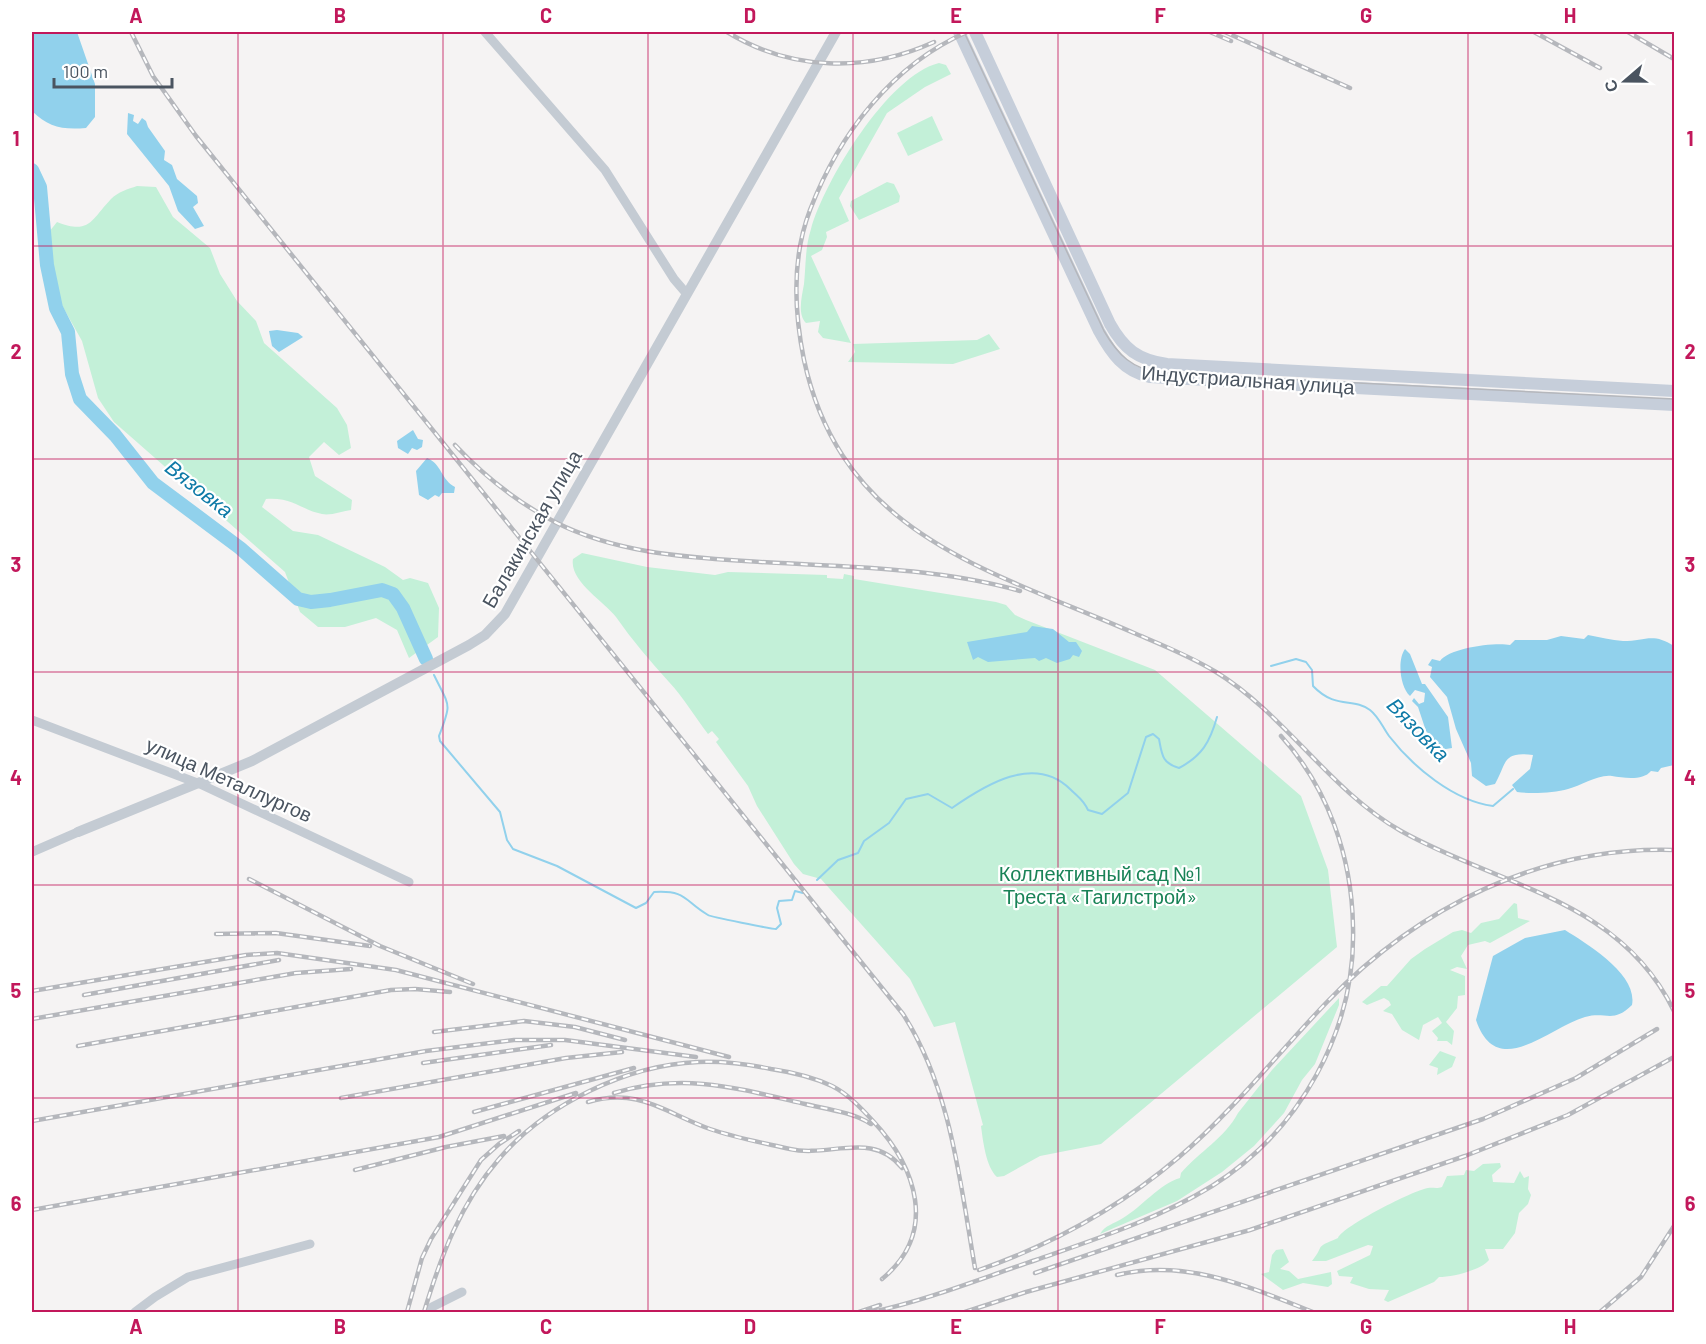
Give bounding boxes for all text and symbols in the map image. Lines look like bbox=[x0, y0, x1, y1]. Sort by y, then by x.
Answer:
text: A bbox=[129, 3, 143, 27]
text: B bbox=[334, 3, 346, 27]
text: C bbox=[540, 3, 552, 27]
text: D bbox=[744, 3, 756, 27]
text: E bbox=[950, 3, 962, 27]
text: F bbox=[1154, 3, 1166, 27]
text: G bbox=[1360, 3, 1372, 27]
text: H bbox=[1564, 3, 1576, 27]
scale bar bbox=[54, 51, 172, 89]
north arrow bbox=[1595, 51, 1655, 111]
text: 100 m bbox=[63, 60, 108, 82]
text: С bbox=[1599, 77, 1621, 95]
text: 1 bbox=[12, 126, 20, 150]
text: 1 bbox=[1686, 126, 1694, 150]
text: 2 bbox=[10, 339, 22, 363]
text: 2 bbox=[1684, 339, 1696, 363]
street label: Индустриальная улица bbox=[1141, 360, 1356, 398]
street label: Балакинская улица bbox=[476, 445, 586, 612]
water label: Вязовка bbox=[161, 454, 239, 522]
text: 3 bbox=[11, 552, 21, 576]
text: 3 bbox=[1685, 552, 1695, 576]
water label: Вязовка bbox=[1383, 692, 1456, 766]
street label: улица Металлургов bbox=[143, 732, 316, 826]
text: 4 bbox=[10, 765, 22, 789]
text: 4 bbox=[1684, 765, 1696, 789]
park label: Коллективный сад №1 Треста «Тагилстрой» bbox=[999, 861, 1201, 908]
text: 5 bbox=[11, 978, 22, 1002]
text: 5 bbox=[1685, 978, 1696, 1002]
text: 6 bbox=[11, 1191, 22, 1215]
text: 6 bbox=[1685, 1191, 1696, 1215]
text: A bbox=[129, 1314, 143, 1338]
text: B bbox=[334, 1314, 346, 1338]
text: C bbox=[540, 1314, 552, 1338]
text: D bbox=[744, 1314, 756, 1338]
text: E bbox=[950, 1314, 962, 1338]
text: F bbox=[1154, 1314, 1166, 1338]
text: G bbox=[1360, 1314, 1372, 1338]
text: H bbox=[1564, 1314, 1576, 1338]

